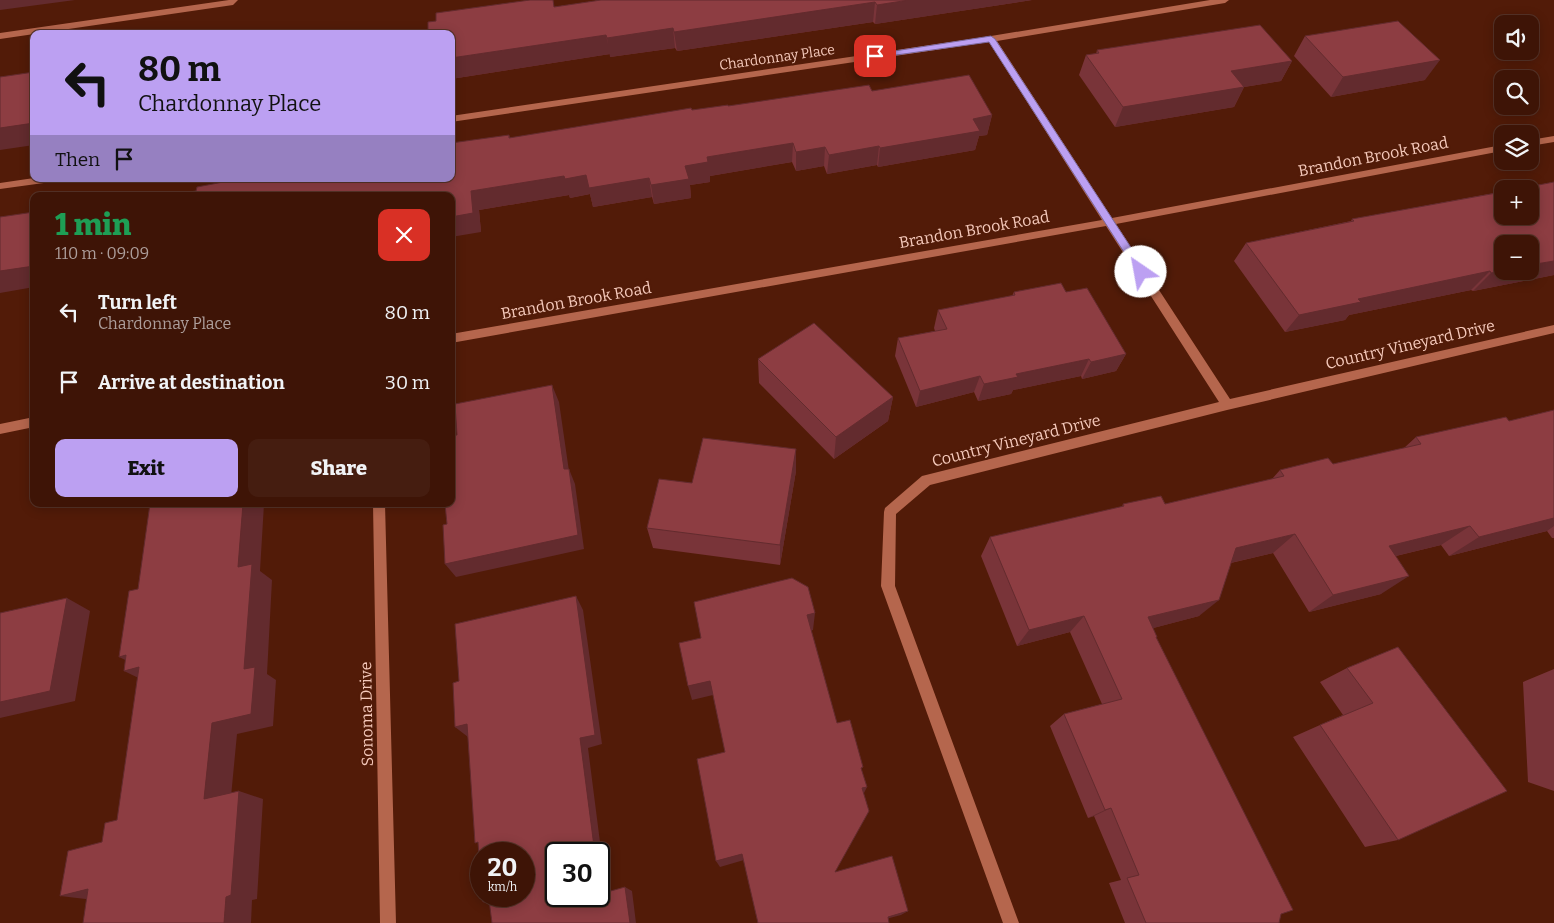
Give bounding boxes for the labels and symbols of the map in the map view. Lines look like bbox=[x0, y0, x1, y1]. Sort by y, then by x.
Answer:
pin bbox=[854, 35, 896, 77]
street label: Chardonnay Place bbox=[718, 41, 836, 74]
street label: Brandon Brook Road bbox=[1296, 133, 1450, 180]
street label: Brandon Brook Road bbox=[897, 207, 1051, 252]
position arrow bbox=[1114, 245, 1166, 297]
street label: Brandon Brook Road bbox=[499, 278, 653, 323]
street label: Country Vineyard Drive bbox=[1324, 316, 1497, 373]
street label: Country Vineyard Drive bbox=[930, 410, 1102, 471]
street label: Sonoma Drive bbox=[356, 662, 377, 766]
speed limit sign: 30 bbox=[545, 842, 610, 907]

